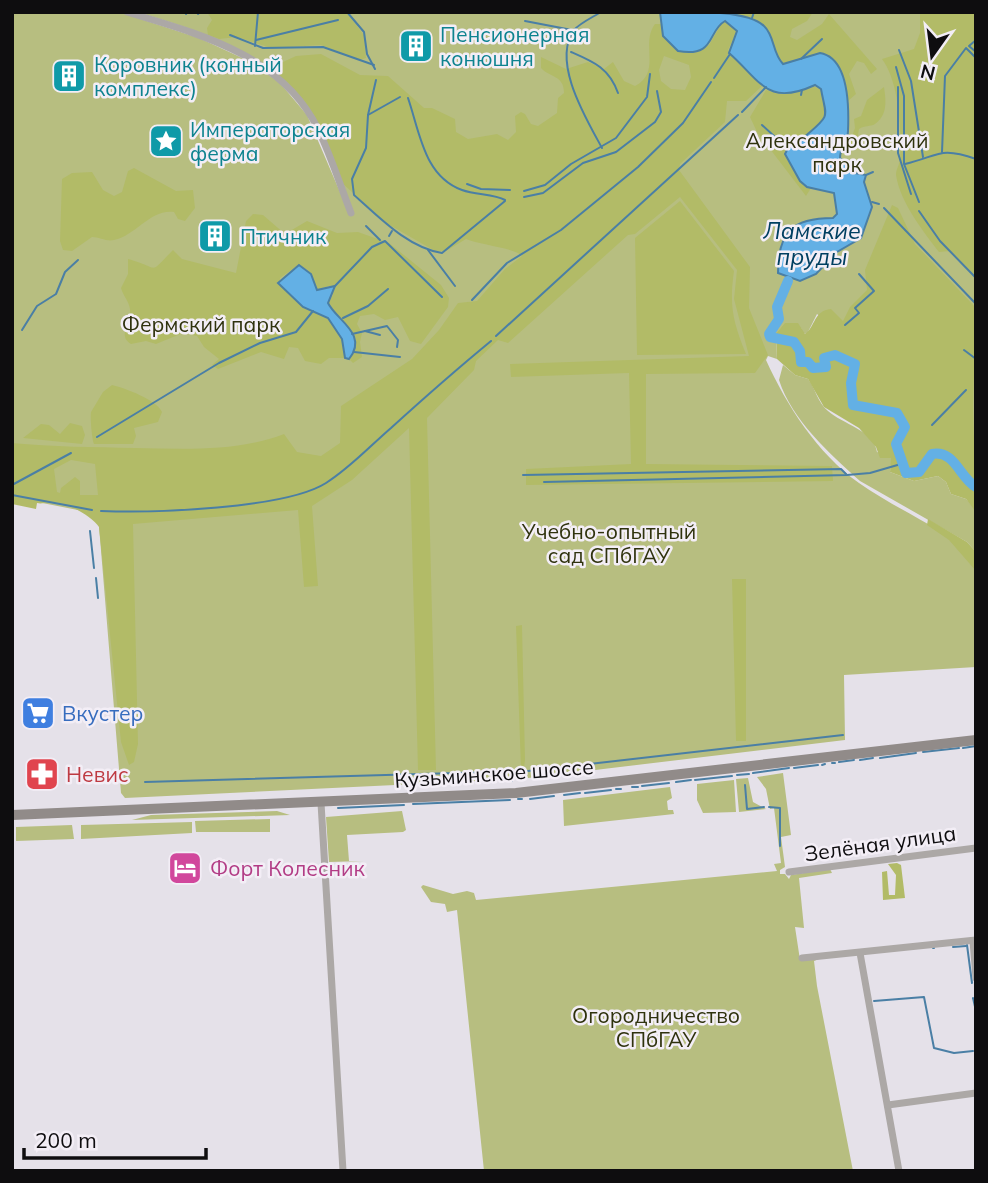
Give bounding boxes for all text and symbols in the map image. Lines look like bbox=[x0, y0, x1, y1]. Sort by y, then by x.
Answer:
place label: Пенсионерная конюшня bbox=[440, 21, 589, 71]
north arrow bbox=[897, 21, 967, 91]
building icon: Пенсионерная конюшня bbox=[397, 27, 435, 65]
place label: Коровник (конный комплекс) bbox=[94, 51, 282, 101]
building icon: Коровник (конный комплекс) bbox=[50, 57, 88, 95]
text: N bbox=[918, 59, 938, 86]
place label: Императорская ферма bbox=[190, 116, 350, 166]
place icon: Императорская ферма bbox=[147, 122, 185, 160]
park label: Александровский парк bbox=[745, 127, 929, 177]
water label: Ламские пруды bbox=[762, 216, 861, 271]
building icon: Птичник bbox=[196, 217, 234, 255]
place label: Птичник bbox=[240, 223, 327, 249]
park label: Фермский парк bbox=[122, 311, 281, 337]
park label: Учебно-опытный сад СПбГАУ bbox=[521, 518, 696, 568]
supermarket icon: Вкустер bbox=[19, 694, 57, 732]
place label: Вкустер bbox=[62, 700, 143, 726]
street label: Кузьминское шоссе bbox=[394, 753, 594, 793]
pharmacy icon: Невис bbox=[23, 755, 61, 793]
place label: Невис bbox=[66, 761, 129, 787]
street label: Зелёная улица bbox=[802, 819, 958, 867]
hotel icon: Форт Колесник bbox=[166, 849, 204, 887]
place label: Форт Колесник bbox=[210, 855, 366, 881]
park label: Огородничество СПбГАУ bbox=[572, 1002, 740, 1052]
scale bar bbox=[24, 1116, 206, 1160]
text: 200 m bbox=[35, 1127, 97, 1153]

